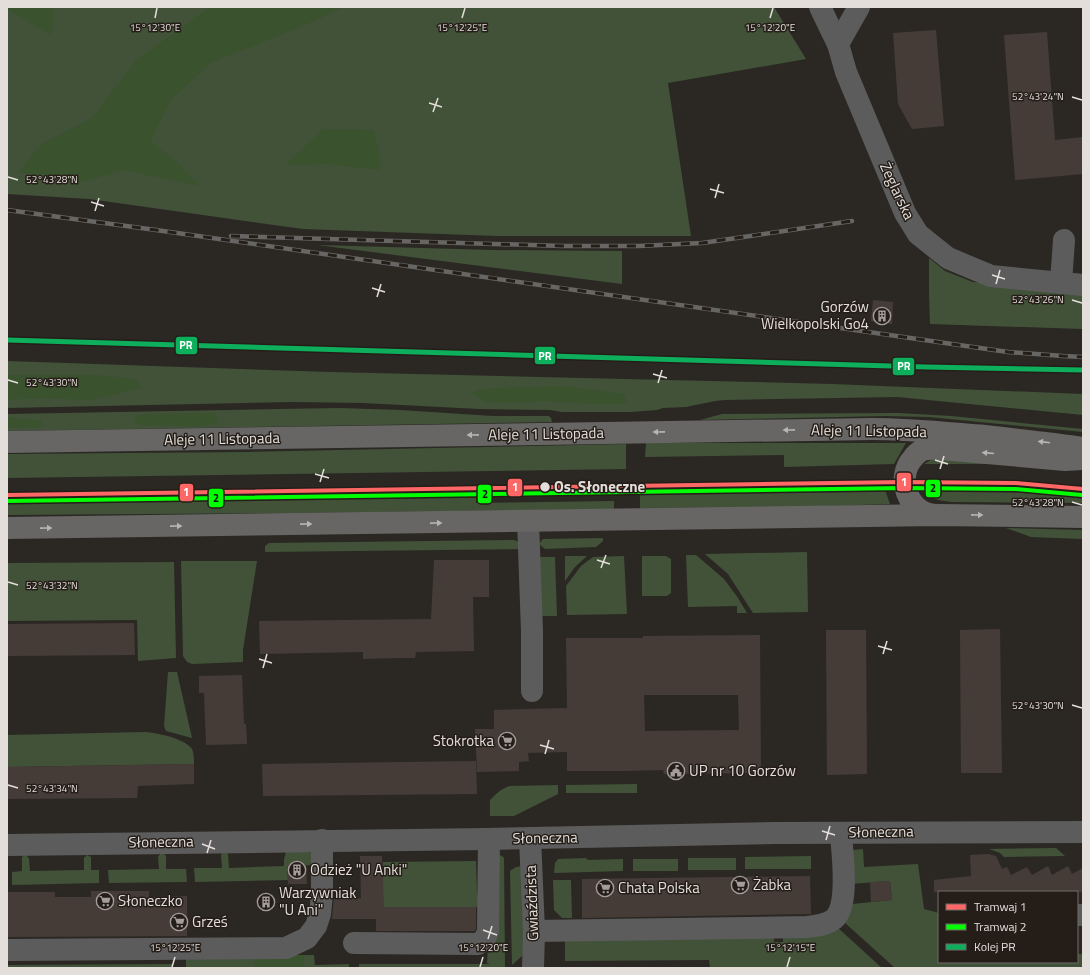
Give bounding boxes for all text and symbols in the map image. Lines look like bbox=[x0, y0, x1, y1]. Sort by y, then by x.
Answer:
text: 15°12'30"E bbox=[130, 20, 181, 35]
text: 15°12'25"E bbox=[437, 20, 488, 35]
text: 15°12'20"E bbox=[745, 20, 796, 35]
text: 52°43'24"N bbox=[1012, 89, 1064, 104]
street label: Żeglarska bbox=[874, 158, 921, 224]
text: 52°43'28"N bbox=[26, 172, 78, 187]
text: 52°43'26"N bbox=[1012, 292, 1064, 307]
place label: Gorzów Wielkopolski Go4 bbox=[761, 295, 869, 335]
building icon: Gorzów Wielkopolski Go4 bbox=[872, 306, 892, 326]
line badge: PR bbox=[175, 336, 198, 355]
text: PR bbox=[179, 337, 193, 353]
line badge: PR bbox=[534, 346, 556, 365]
text: PR bbox=[538, 348, 552, 364]
line badge: PR bbox=[892, 357, 915, 376]
text: PR bbox=[897, 358, 911, 374]
text: 52°43'30"N bbox=[26, 375, 78, 390]
street label: Aleje 11 Listopada bbox=[811, 418, 928, 443]
street label: Aleje 11 Listopada bbox=[488, 421, 605, 446]
street label: Aleje 11 Listopada bbox=[164, 426, 281, 451]
one-way arrow bbox=[782, 427, 795, 433]
one-way arrow bbox=[653, 428, 665, 435]
one-way arrow bbox=[466, 432, 479, 438]
one-way arrow bbox=[1038, 439, 1050, 445]
one-way arrow bbox=[982, 450, 994, 456]
line badge: 1 bbox=[896, 472, 912, 492]
text: 1 bbox=[901, 474, 907, 490]
place label: Os. Słoneczne bbox=[554, 475, 646, 498]
line badge: 1 bbox=[507, 478, 523, 497]
text: 1 bbox=[512, 479, 518, 495]
line badge: 2 bbox=[925, 479, 941, 498]
marker: Os. Słoneczne bbox=[538, 480, 552, 494]
text: 2 bbox=[930, 480, 936, 496]
line badge: 1 bbox=[179, 483, 194, 502]
text: 1 bbox=[183, 484, 189, 500]
line badge: 2 bbox=[477, 484, 492, 504]
text: 2 bbox=[482, 486, 488, 502]
line badge: 2 bbox=[208, 488, 224, 508]
text: 2 bbox=[213, 490, 219, 506]
text: 52°43'28"N bbox=[1012, 495, 1064, 510]
one-way arrow bbox=[971, 512, 984, 518]
one-way arrow bbox=[430, 519, 442, 526]
one-way arrow bbox=[300, 521, 312, 528]
one-way arrow bbox=[170, 523, 183, 529]
one-way arrow bbox=[40, 525, 53, 531]
text: 52°43'32"N bbox=[26, 578, 78, 593]
text: 52°43'30"N bbox=[1012, 698, 1064, 713]
place label: Stokrotka bbox=[433, 729, 494, 752]
supermarket icon: Stokrotka bbox=[497, 731, 517, 751]
place label: UP nr 10 Gorzów bbox=[689, 759, 796, 782]
public building icon: UP nr 10 Gorzów bbox=[666, 761, 686, 781]
text: 52°43'34"N bbox=[26, 781, 78, 796]
street label: Słoneczna bbox=[848, 819, 914, 844]
street label: Słoneczna bbox=[512, 825, 578, 850]
street label: Słoneczna bbox=[128, 829, 194, 854]
place label: Odzież "U Anki" bbox=[310, 858, 407, 881]
building icon: Odzież "U Anki" bbox=[287, 860, 307, 880]
street label: Gwiaździsta bbox=[519, 864, 544, 941]
place label: Żabka bbox=[753, 873, 792, 896]
supermarket icon: Żabka bbox=[730, 875, 750, 895]
place label: Chata Polska bbox=[618, 876, 700, 899]
supermarket icon: Chata Polska bbox=[595, 878, 615, 898]
place label: Warzywniak "U Ani" bbox=[279, 881, 356, 921]
place label: Słoneczko bbox=[118, 889, 183, 912]
supermarket icon: Słoneczko bbox=[95, 891, 115, 911]
legend bbox=[938, 891, 1078, 963]
building icon: Warzywniak "U Ani" bbox=[256, 892, 276, 912]
text: Tramwaj 1 bbox=[974, 897, 1027, 916]
place label: Grześ bbox=[192, 910, 228, 933]
supermarket icon: Grześ bbox=[169, 912, 189, 932]
text: Tramwaj 2 bbox=[974, 917, 1027, 936]
text: Kolej PR bbox=[974, 937, 1016, 956]
text: 15°12'25"E bbox=[150, 940, 201, 955]
text: 15°12'20"E bbox=[458, 940, 509, 955]
text: 15°12'15"E bbox=[765, 940, 816, 955]

